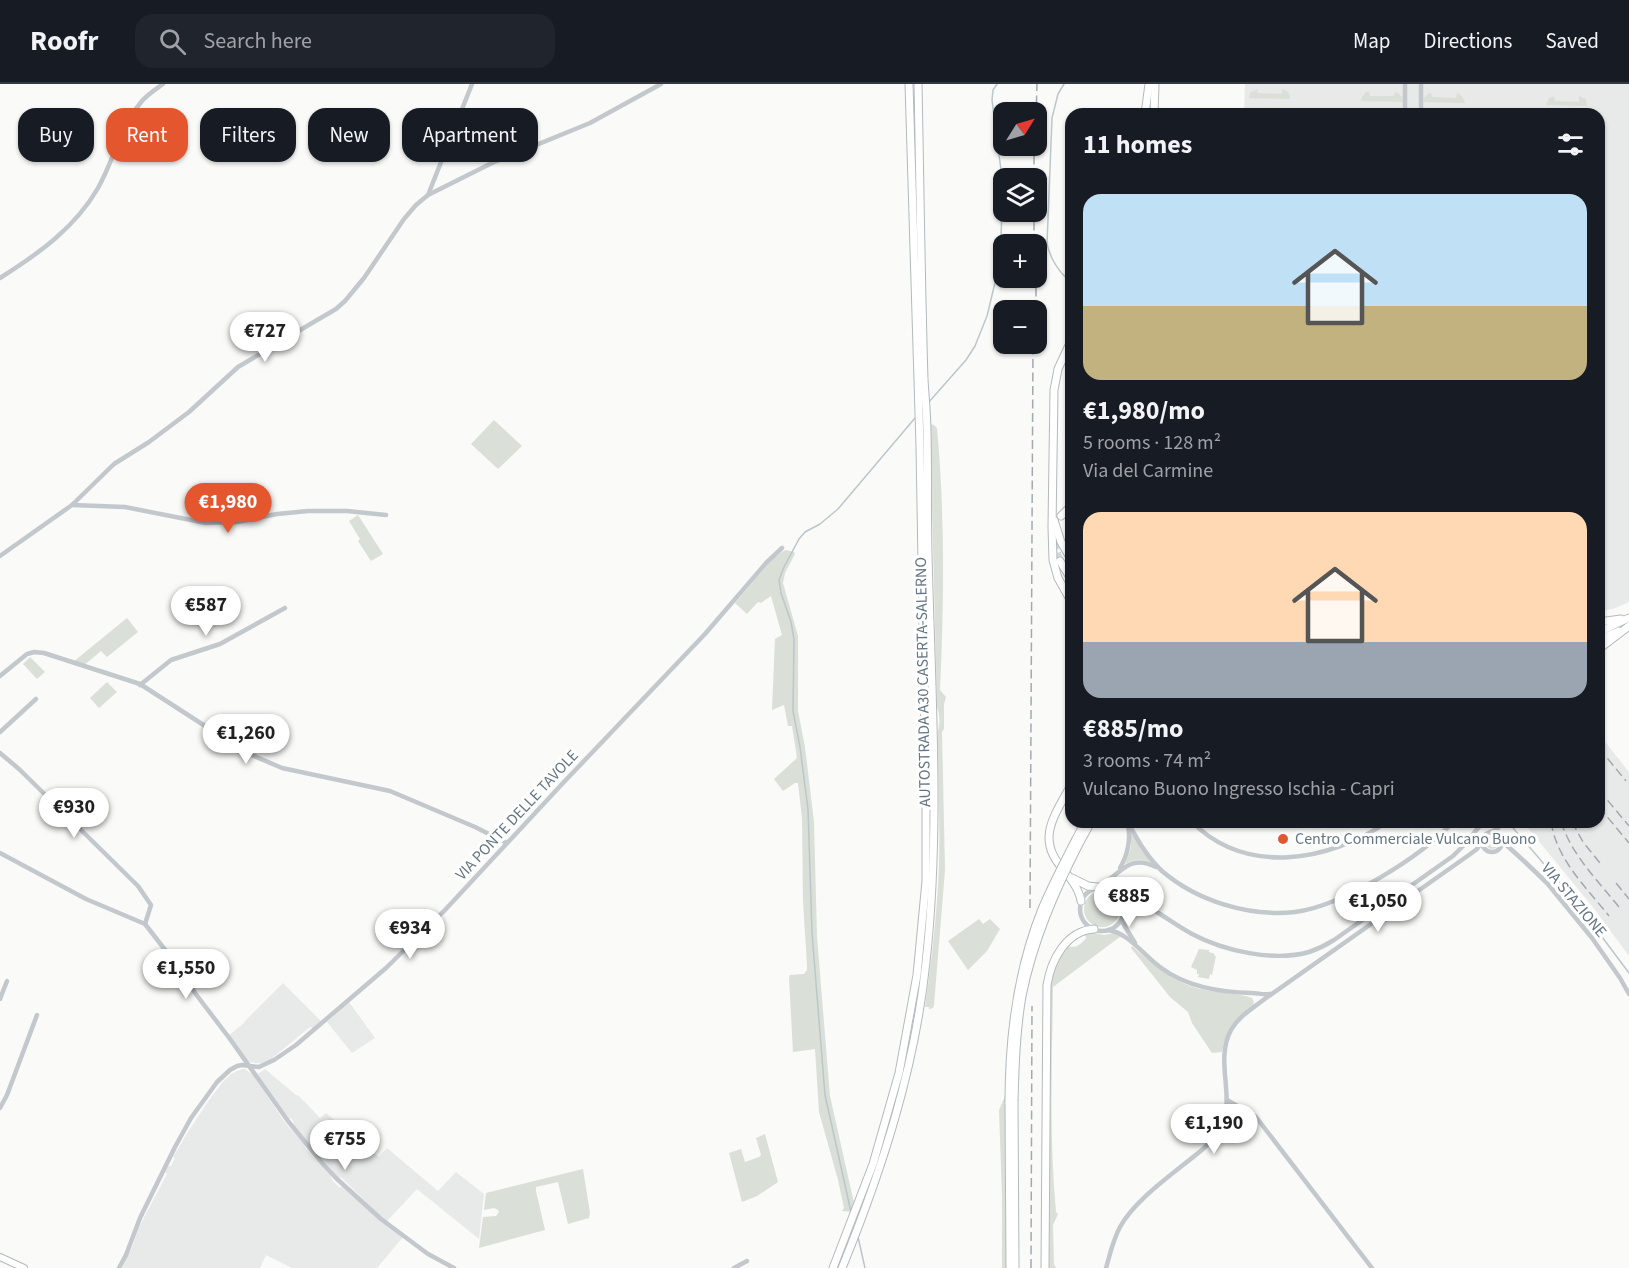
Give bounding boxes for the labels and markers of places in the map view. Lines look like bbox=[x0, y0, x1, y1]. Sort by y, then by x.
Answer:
pin: €727 bbox=[229, 312, 301, 363]
pin: €1,980 bbox=[179, 483, 277, 534]
pin: €587 bbox=[170, 586, 242, 637]
pin: €1,260 bbox=[197, 714, 295, 765]
pin: €930 bbox=[38, 788, 110, 839]
place label: Centro Commerciale Vulcano Buono bbox=[1295, 828, 1536, 850]
marker: Centro Commerciale Vulcano Buono bbox=[1276, 832, 1290, 846]
pin: €885 bbox=[1093, 877, 1165, 928]
pin: €1,050 bbox=[1329, 882, 1427, 933]
pin: €934 bbox=[374, 909, 446, 960]
pin: €1,550 bbox=[137, 949, 235, 1000]
pin: €1,190 bbox=[1165, 1104, 1263, 1155]
pin: €755 bbox=[309, 1120, 381, 1171]

